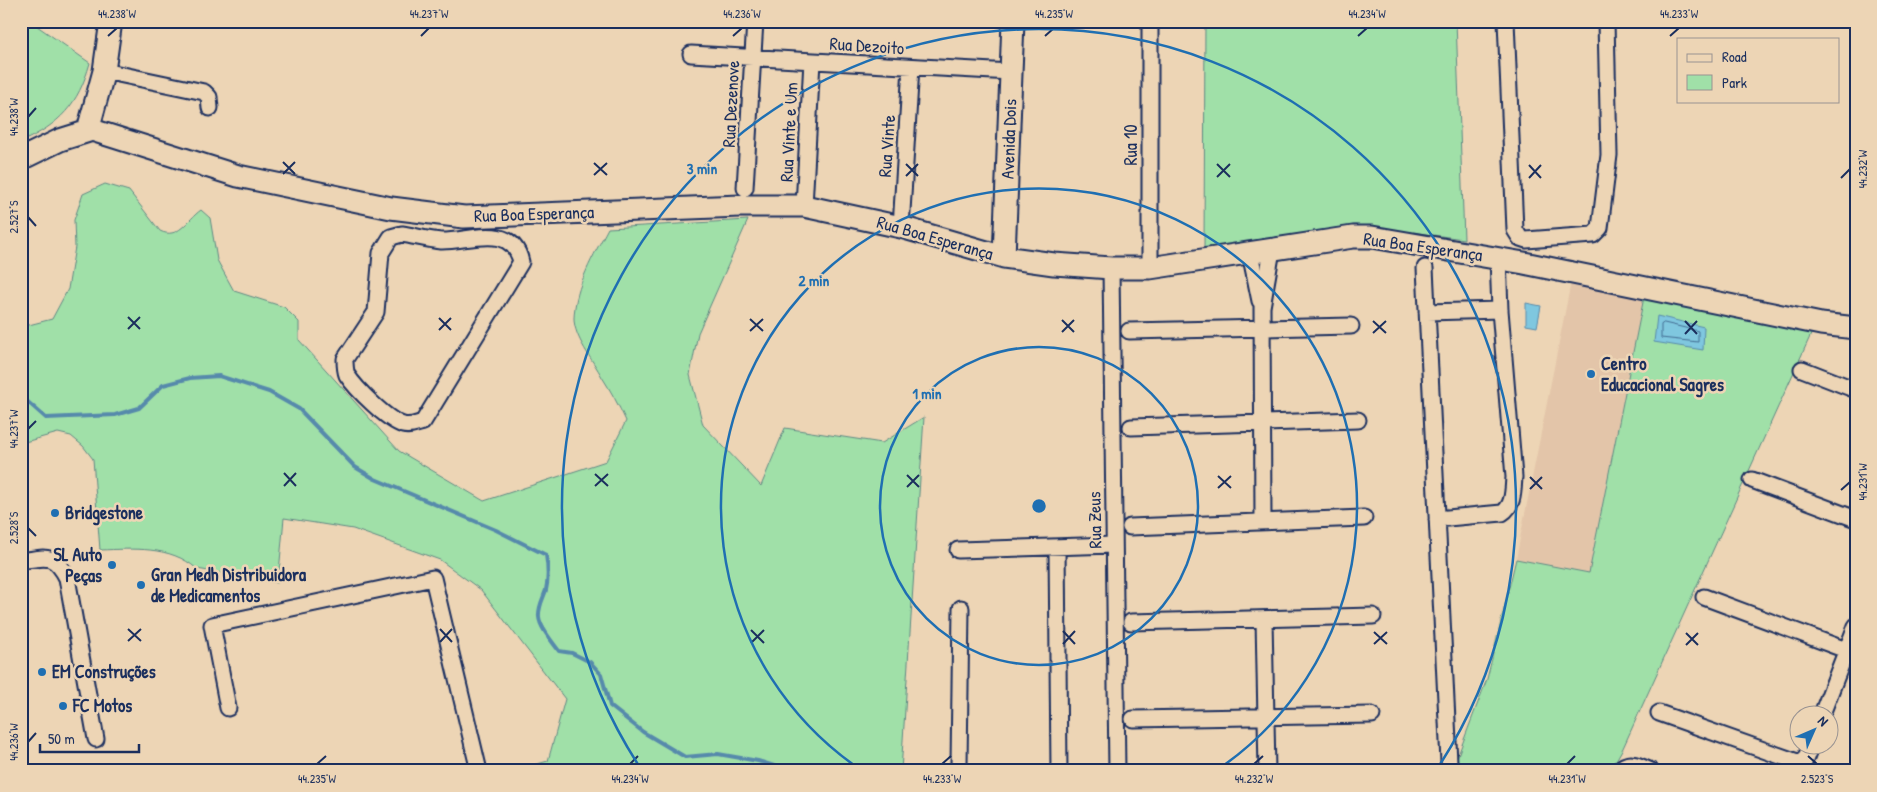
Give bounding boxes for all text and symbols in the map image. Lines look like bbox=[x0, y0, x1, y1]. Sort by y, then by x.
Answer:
text: 44.238°W bbox=[98, 5, 137, 22]
text: 44.237°W bbox=[410, 5, 449, 22]
text: 44.236°W bbox=[723, 5, 761, 22]
text: 44.235°W bbox=[1035, 5, 1074, 22]
text: 44.234°W bbox=[1348, 5, 1386, 22]
text: 44.233°W bbox=[1660, 5, 1699, 22]
street label: Rua Dezoito bbox=[829, 30, 905, 61]
legend bbox=[1677, 38, 1840, 102]
text: Road bbox=[1722, 46, 1747, 67]
street label: Rua Dezenove bbox=[716, 60, 745, 148]
text: Park bbox=[1722, 72, 1747, 93]
street label: Rua Vinte e Um bbox=[773, 81, 804, 182]
text: 44.238°W bbox=[5, 97, 22, 136]
street label: Avenida Dois bbox=[995, 98, 1022, 180]
street label: Rua Vinte bbox=[872, 114, 901, 178]
street label: Rua 10 bbox=[1118, 124, 1143, 166]
text: 44.232°W bbox=[1854, 149, 1871, 188]
text: 3 min bbox=[687, 158, 717, 179]
street label: Rua Boa Esperança bbox=[474, 199, 594, 228]
text: 2.527°S bbox=[5, 200, 22, 234]
street label: Rua Boa Esperança bbox=[874, 209, 996, 266]
street label: Rua Boa Esperança bbox=[1362, 226, 1484, 267]
text: 2 min bbox=[799, 270, 830, 291]
place label: Centro Educacional Sagres bbox=[1601, 351, 1724, 398]
marker: Centro Educacional Sagres bbox=[1585, 368, 1597, 380]
text: 1 min bbox=[912, 383, 942, 404]
text: 44.237°W bbox=[5, 409, 22, 448]
text: 44.231°W bbox=[1854, 463, 1871, 501]
street label: Rua Zeus bbox=[1082, 491, 1107, 549]
centre of rings bbox=[1030, 497, 1048, 515]
place label: Bridgestone bbox=[65, 500, 144, 526]
marker: Bridgestone bbox=[49, 507, 61, 519]
text: 2.528°S bbox=[5, 511, 22, 544]
place label: SL Auto Peças bbox=[53, 542, 103, 588]
marker: SL Auto Peças bbox=[106, 559, 118, 571]
place label: Gran Medh Distribuidora de Medicamentos bbox=[151, 562, 307, 608]
marker: Gran Medh Distribuidora de Medicamentos bbox=[135, 579, 147, 591]
place label: EM Construções bbox=[52, 659, 156, 684]
marker: EM Construções bbox=[36, 666, 48, 678]
place label: FC Motos bbox=[72, 693, 132, 718]
marker: FC Motos bbox=[57, 700, 69, 712]
north arrow bbox=[1790, 704, 1840, 754]
text: N bbox=[1814, 711, 1833, 730]
scale bar bbox=[40, 722, 139, 754]
text: 44.236°W bbox=[5, 723, 22, 761]
text: 50 m bbox=[48, 728, 75, 749]
text: 44.235°W bbox=[298, 770, 337, 787]
text: 44.234°W bbox=[611, 770, 649, 787]
text: 44.233°W bbox=[923, 770, 962, 787]
text: 44.232°W bbox=[1235, 770, 1274, 787]
text: 44.231°W bbox=[1548, 770, 1586, 787]
text: 2.523°S bbox=[1801, 770, 1834, 787]

